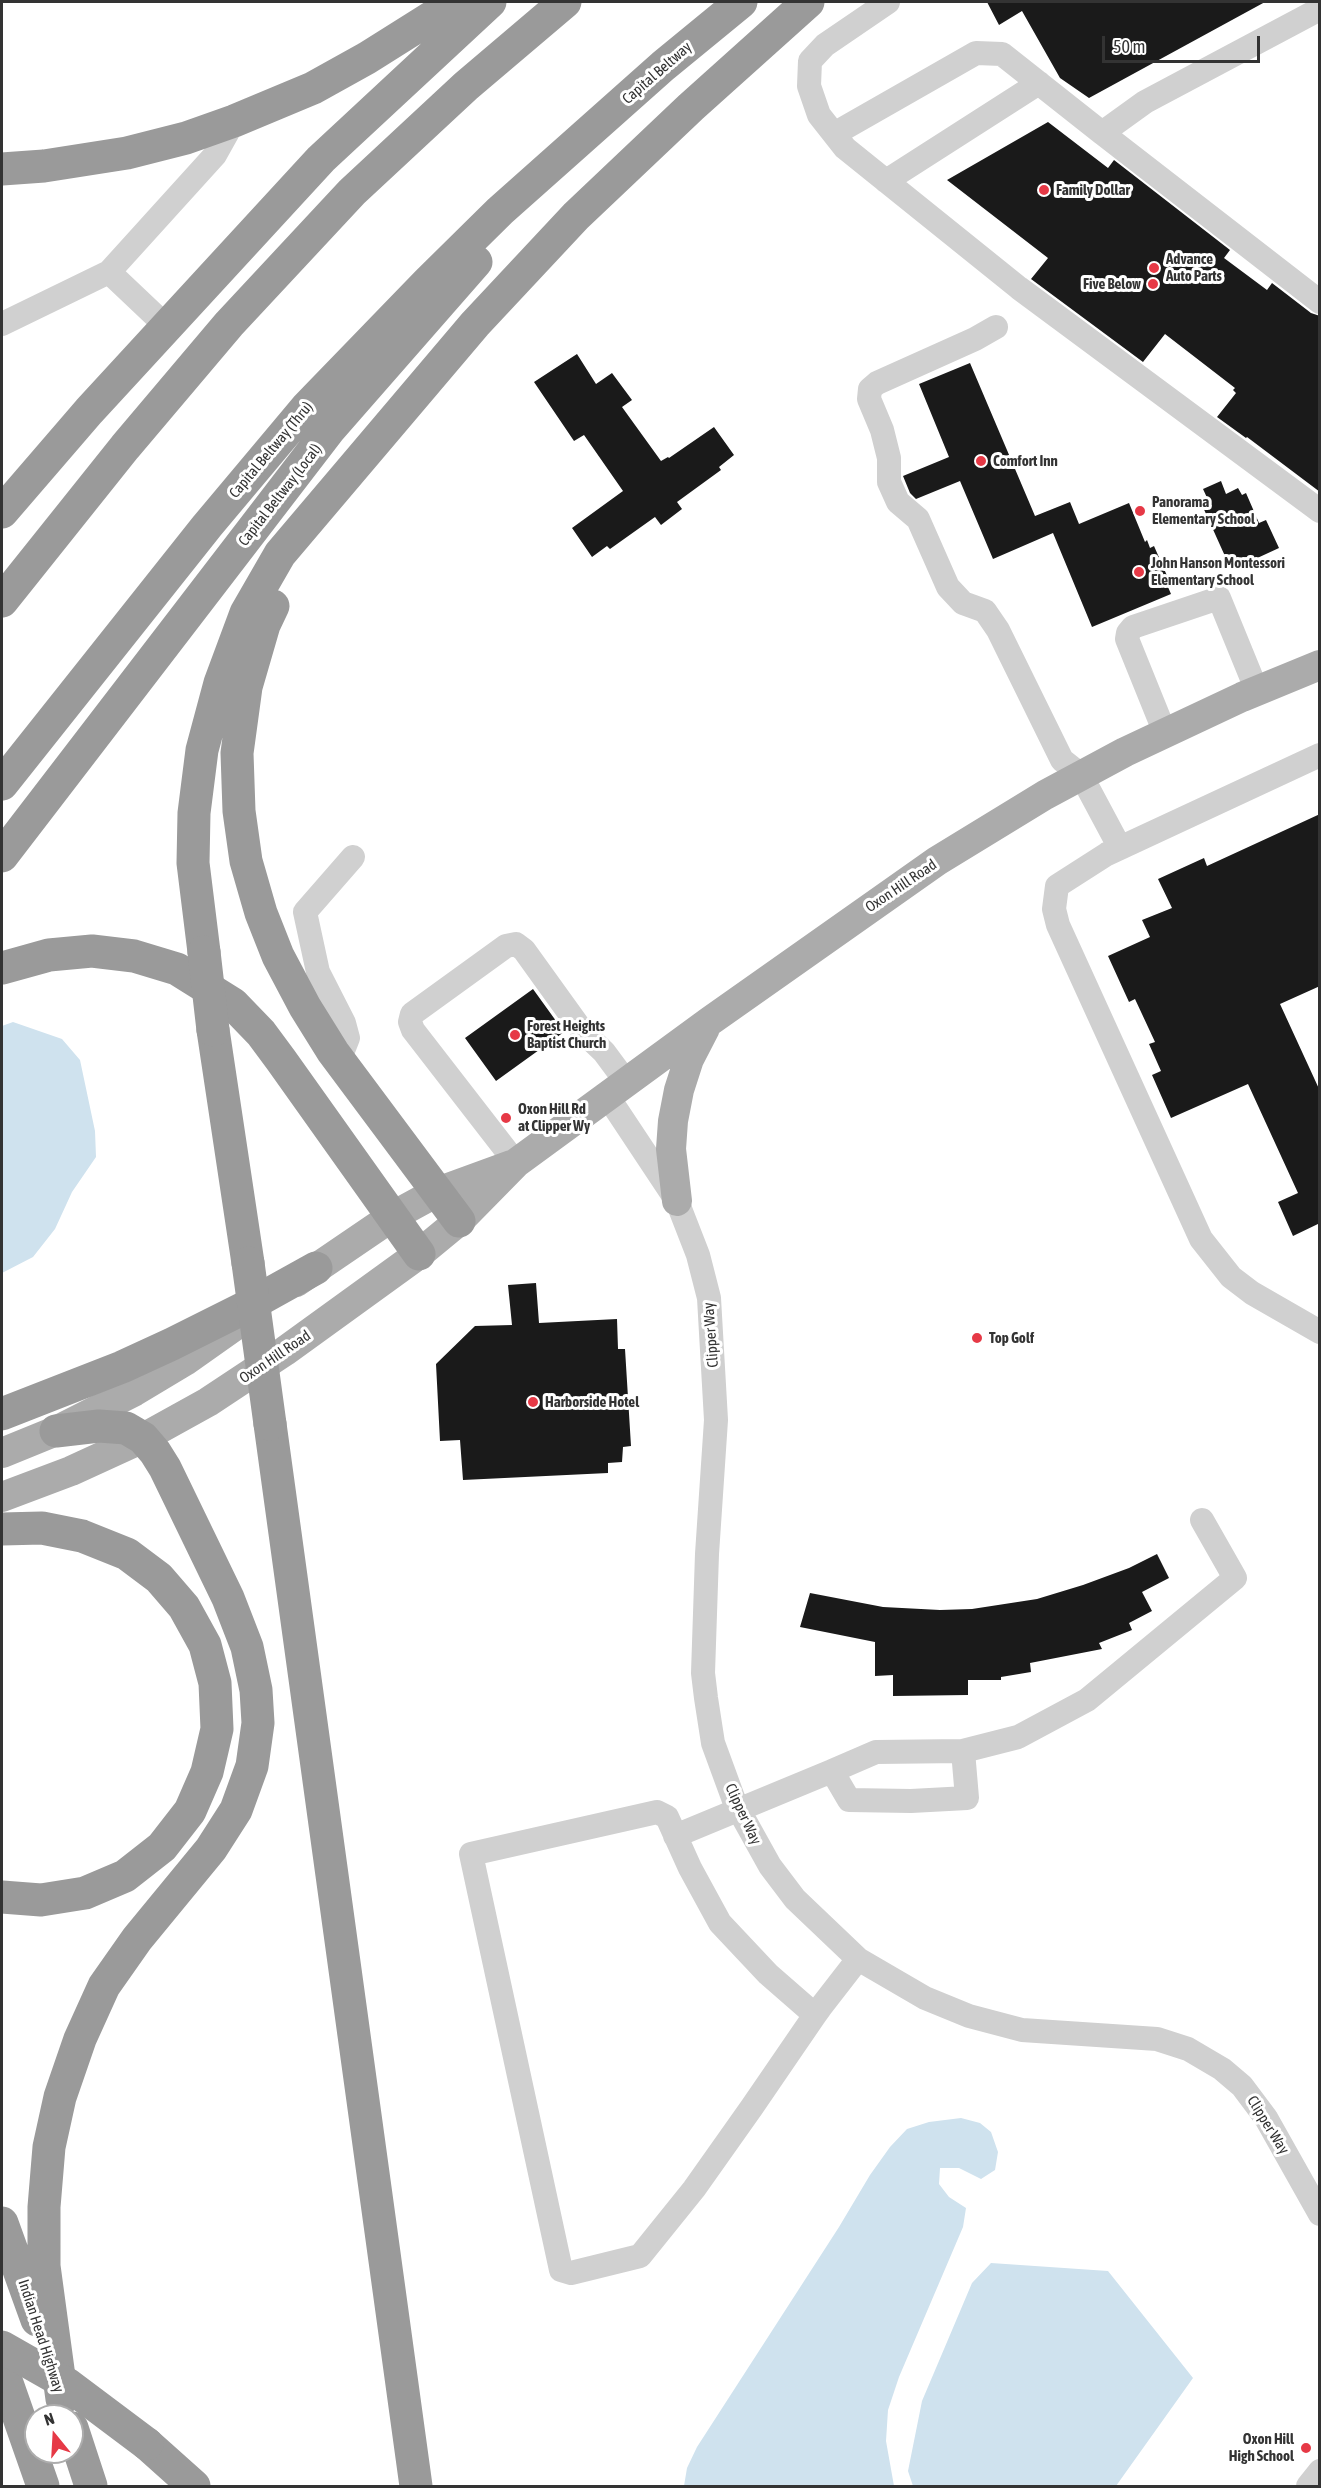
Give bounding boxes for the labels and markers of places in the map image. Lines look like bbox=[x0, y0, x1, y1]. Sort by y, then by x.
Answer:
place label: Family Dollar bbox=[1056, 181, 1130, 199]
marker: Family Dollar bbox=[1037, 183, 1051, 197]
place label: Advance Auto Parts bbox=[1166, 250, 1222, 285]
marker: Advance Auto Parts bbox=[1147, 261, 1161, 275]
place label: Five Below bbox=[1083, 275, 1141, 293]
marker: Five Below bbox=[1146, 277, 1160, 291]
place label: Comfort Inn bbox=[993, 452, 1058, 470]
marker: Comfort Inn bbox=[974, 454, 988, 468]
place label: Panorama Elementary School bbox=[1152, 493, 1255, 528]
marker: Panorama Elementary School bbox=[1133, 504, 1147, 518]
place label: John Hanson Montessori Elementary School bbox=[1151, 554, 1285, 589]
marker: John Hanson Montessori Elementary School bbox=[1132, 565, 1146, 579]
place label: Forest Heights Baptist Church bbox=[527, 1017, 606, 1052]
marker: Forest Heights Baptist Church bbox=[508, 1028, 522, 1042]
place label: Oxon Hill Rd at Clipper Wy bbox=[518, 1100, 590, 1135]
marker: Oxon Hill Rd at Clipper Wy bbox=[499, 1111, 513, 1125]
place label: Top Golf bbox=[989, 1329, 1034, 1347]
marker: Top Golf bbox=[970, 1331, 984, 1345]
place label: Harborside Hotel bbox=[545, 1393, 639, 1411]
marker: Harborside Hotel bbox=[526, 1395, 540, 1409]
place label: Oxon Hill High School bbox=[1229, 2430, 1294, 2465]
marker: Oxon Hill High School bbox=[1299, 2441, 1313, 2455]

